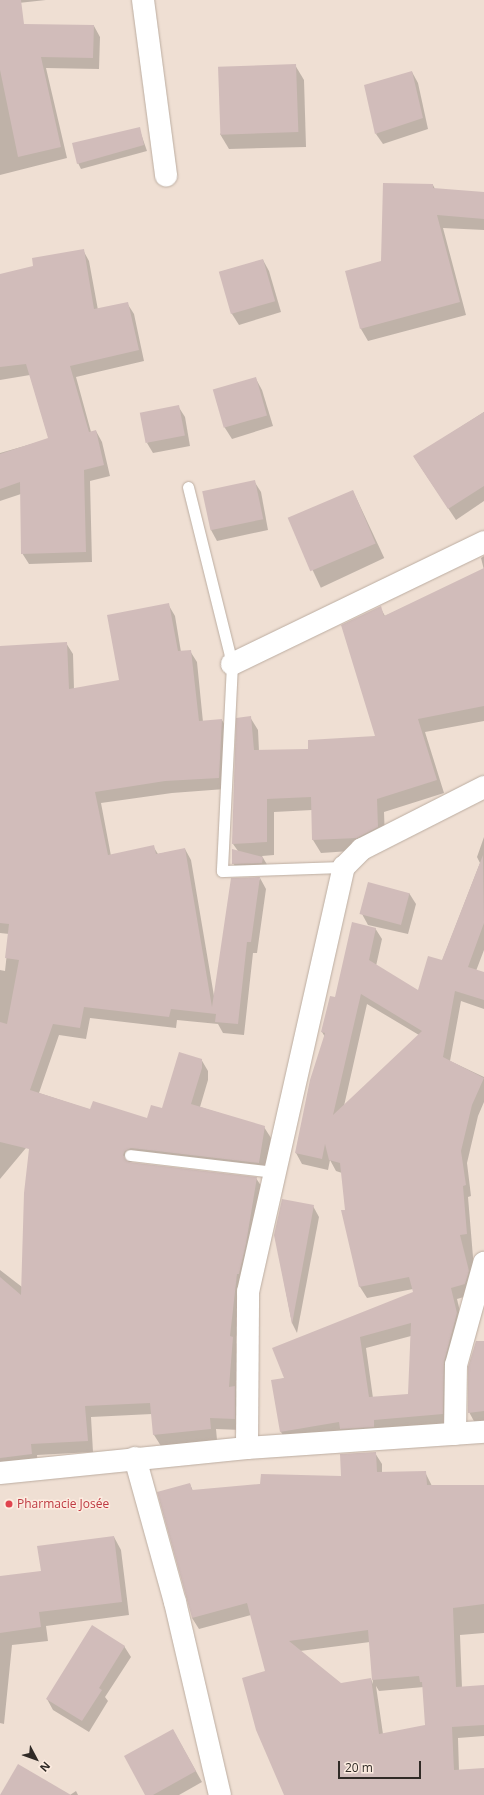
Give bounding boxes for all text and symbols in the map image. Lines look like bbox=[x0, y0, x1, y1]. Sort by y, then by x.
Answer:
place label: Pharmacie Josée bbox=[17, 1497, 109, 1511]
marker: Pharmacie Josée bbox=[4, 1499, 14, 1509]
north arrow bbox=[16, 1739, 56, 1779]
scale bar bbox=[340, 1753, 423, 1779]
text: N bbox=[37, 1759, 54, 1775]
text: 20 m bbox=[345, 1759, 373, 1776]

